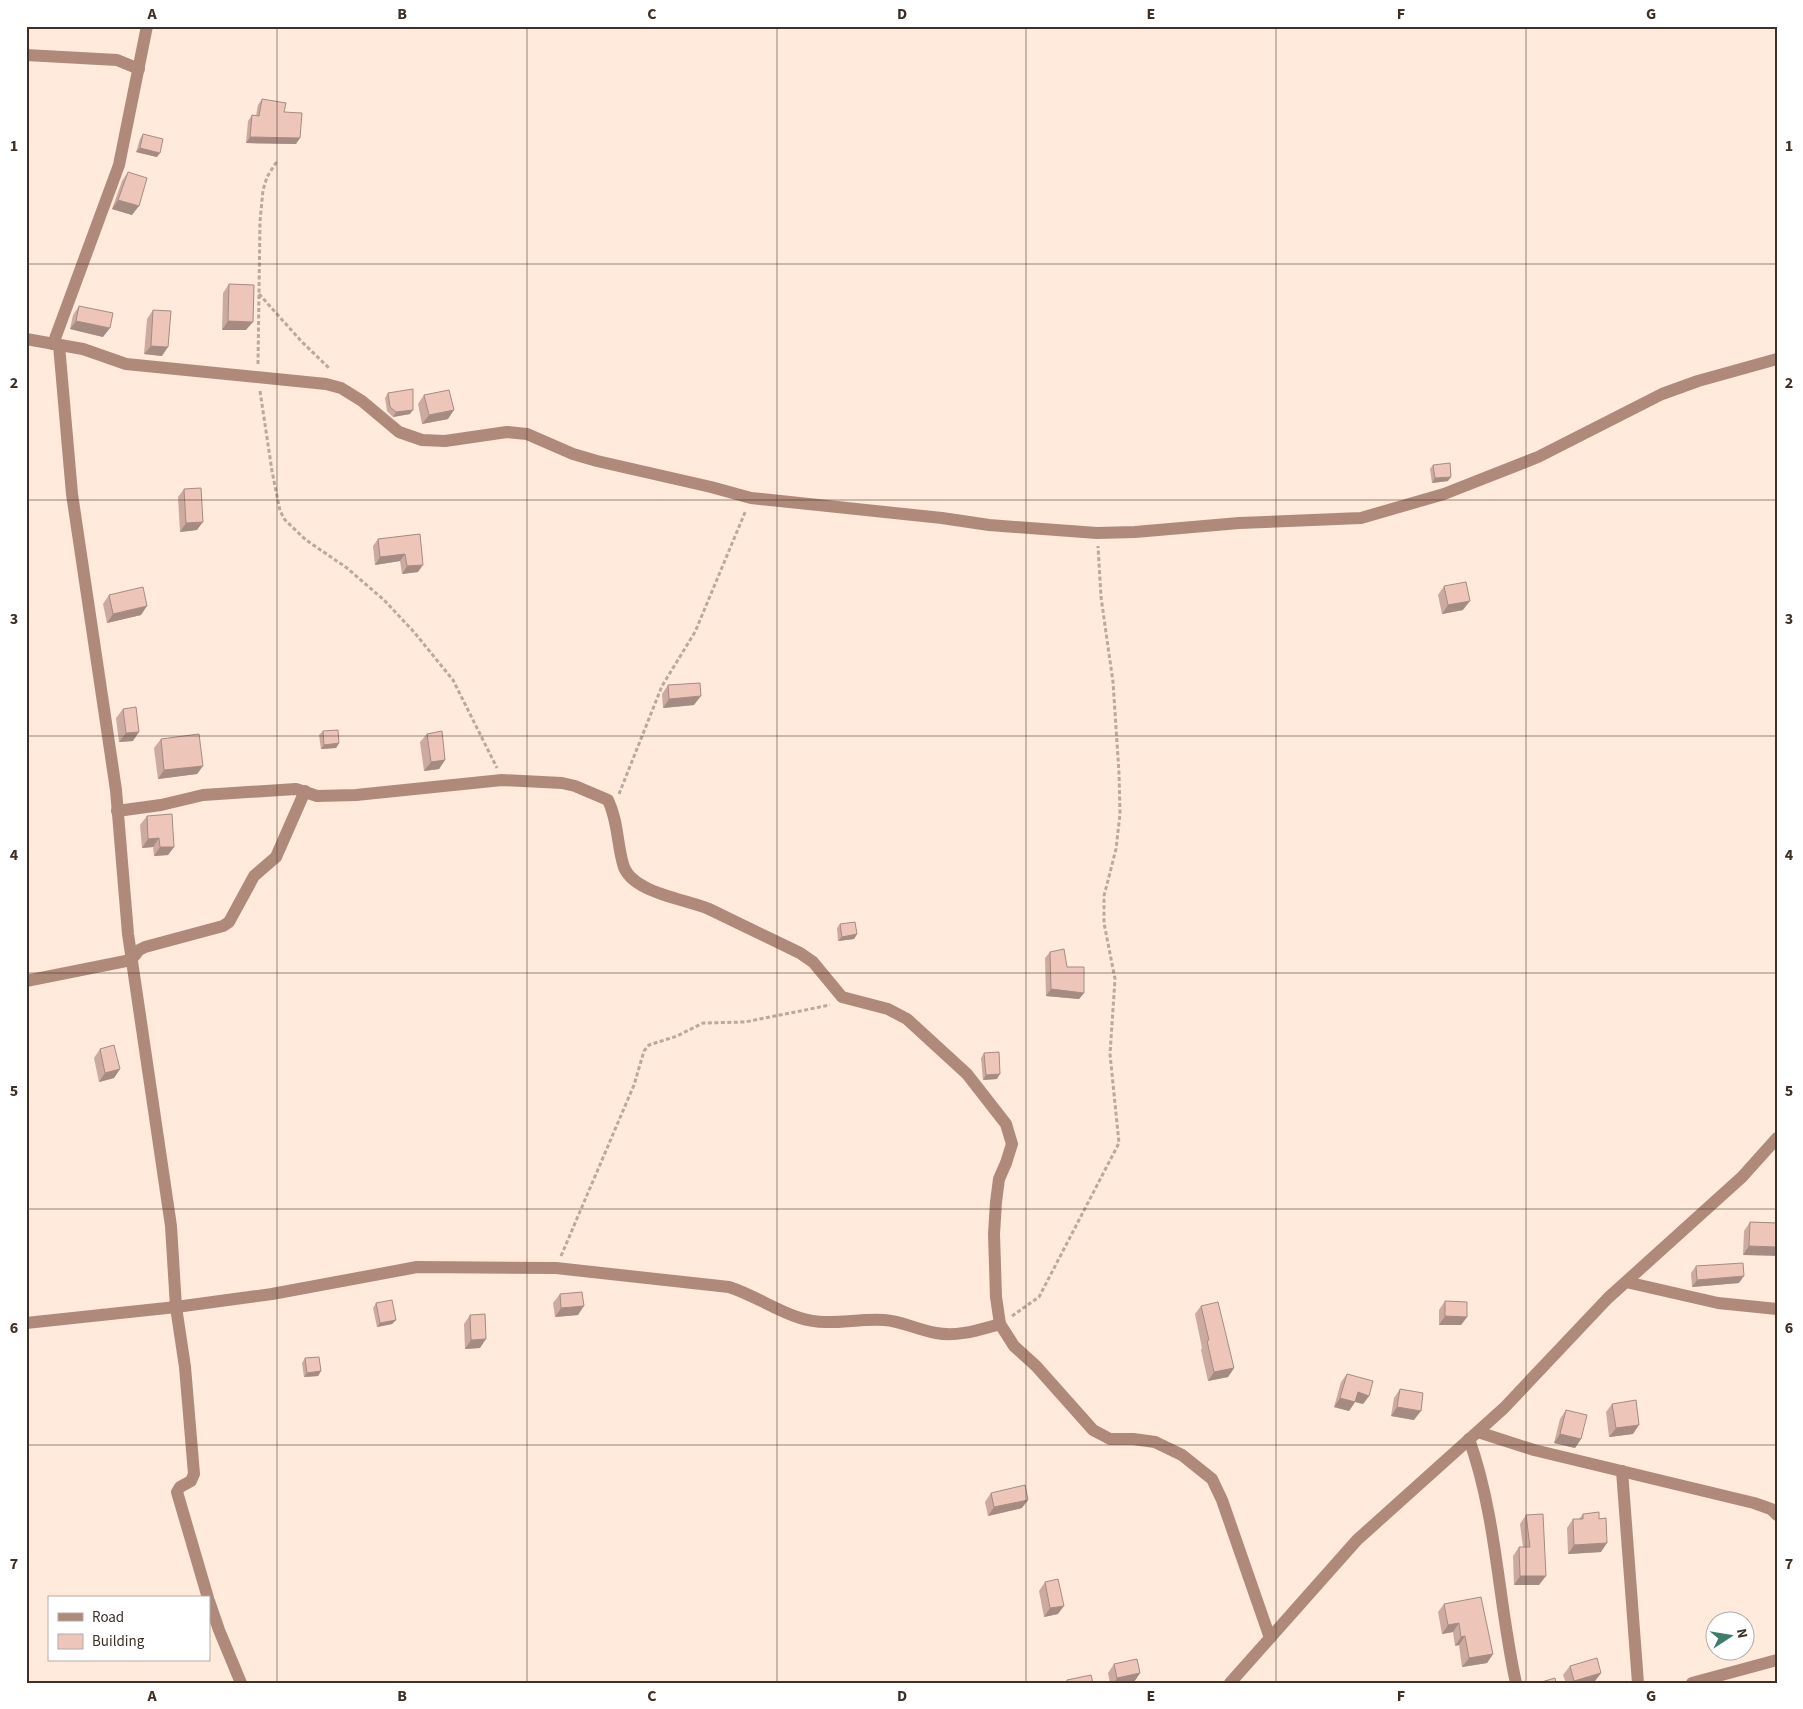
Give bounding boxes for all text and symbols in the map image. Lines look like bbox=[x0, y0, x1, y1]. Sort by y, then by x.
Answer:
text: A bbox=[146, 3, 157, 25]
text: B bbox=[397, 3, 407, 25]
text: C bbox=[647, 3, 657, 25]
text: D bbox=[897, 3, 907, 25]
text: E bbox=[1147, 3, 1155, 25]
text: F bbox=[1397, 3, 1405, 25]
text: G bbox=[1646, 3, 1656, 25]
text: 1 bbox=[10, 135, 18, 157]
text: 1 bbox=[1785, 135, 1793, 157]
text: 2 bbox=[10, 372, 18, 394]
text: 2 bbox=[1785, 372, 1793, 394]
text: 3 bbox=[10, 608, 18, 630]
text: 3 bbox=[1785, 608, 1793, 630]
text: 4 bbox=[10, 844, 19, 866]
text: 4 bbox=[1785, 844, 1794, 866]
text: 5 bbox=[10, 1080, 18, 1102]
text: 5 bbox=[1785, 1080, 1793, 1102]
text: 6 bbox=[10, 1317, 18, 1339]
text: 6 bbox=[1785, 1317, 1793, 1339]
text: 7 bbox=[10, 1553, 18, 1575]
text: 7 bbox=[1785, 1553, 1793, 1575]
legend bbox=[48, 1596, 210, 1662]
text: Road bbox=[92, 1607, 124, 1628]
north arrow bbox=[1706, 1612, 1756, 1662]
text: N bbox=[1731, 1627, 1752, 1640]
text: Building bbox=[92, 1631, 145, 1652]
text: A bbox=[146, 1685, 157, 1707]
text: B bbox=[397, 1685, 407, 1707]
text: C bbox=[647, 1685, 657, 1707]
text: D bbox=[897, 1685, 907, 1707]
text: E bbox=[1147, 1685, 1155, 1707]
text: F bbox=[1397, 1685, 1405, 1707]
text: G bbox=[1646, 1685, 1656, 1707]

